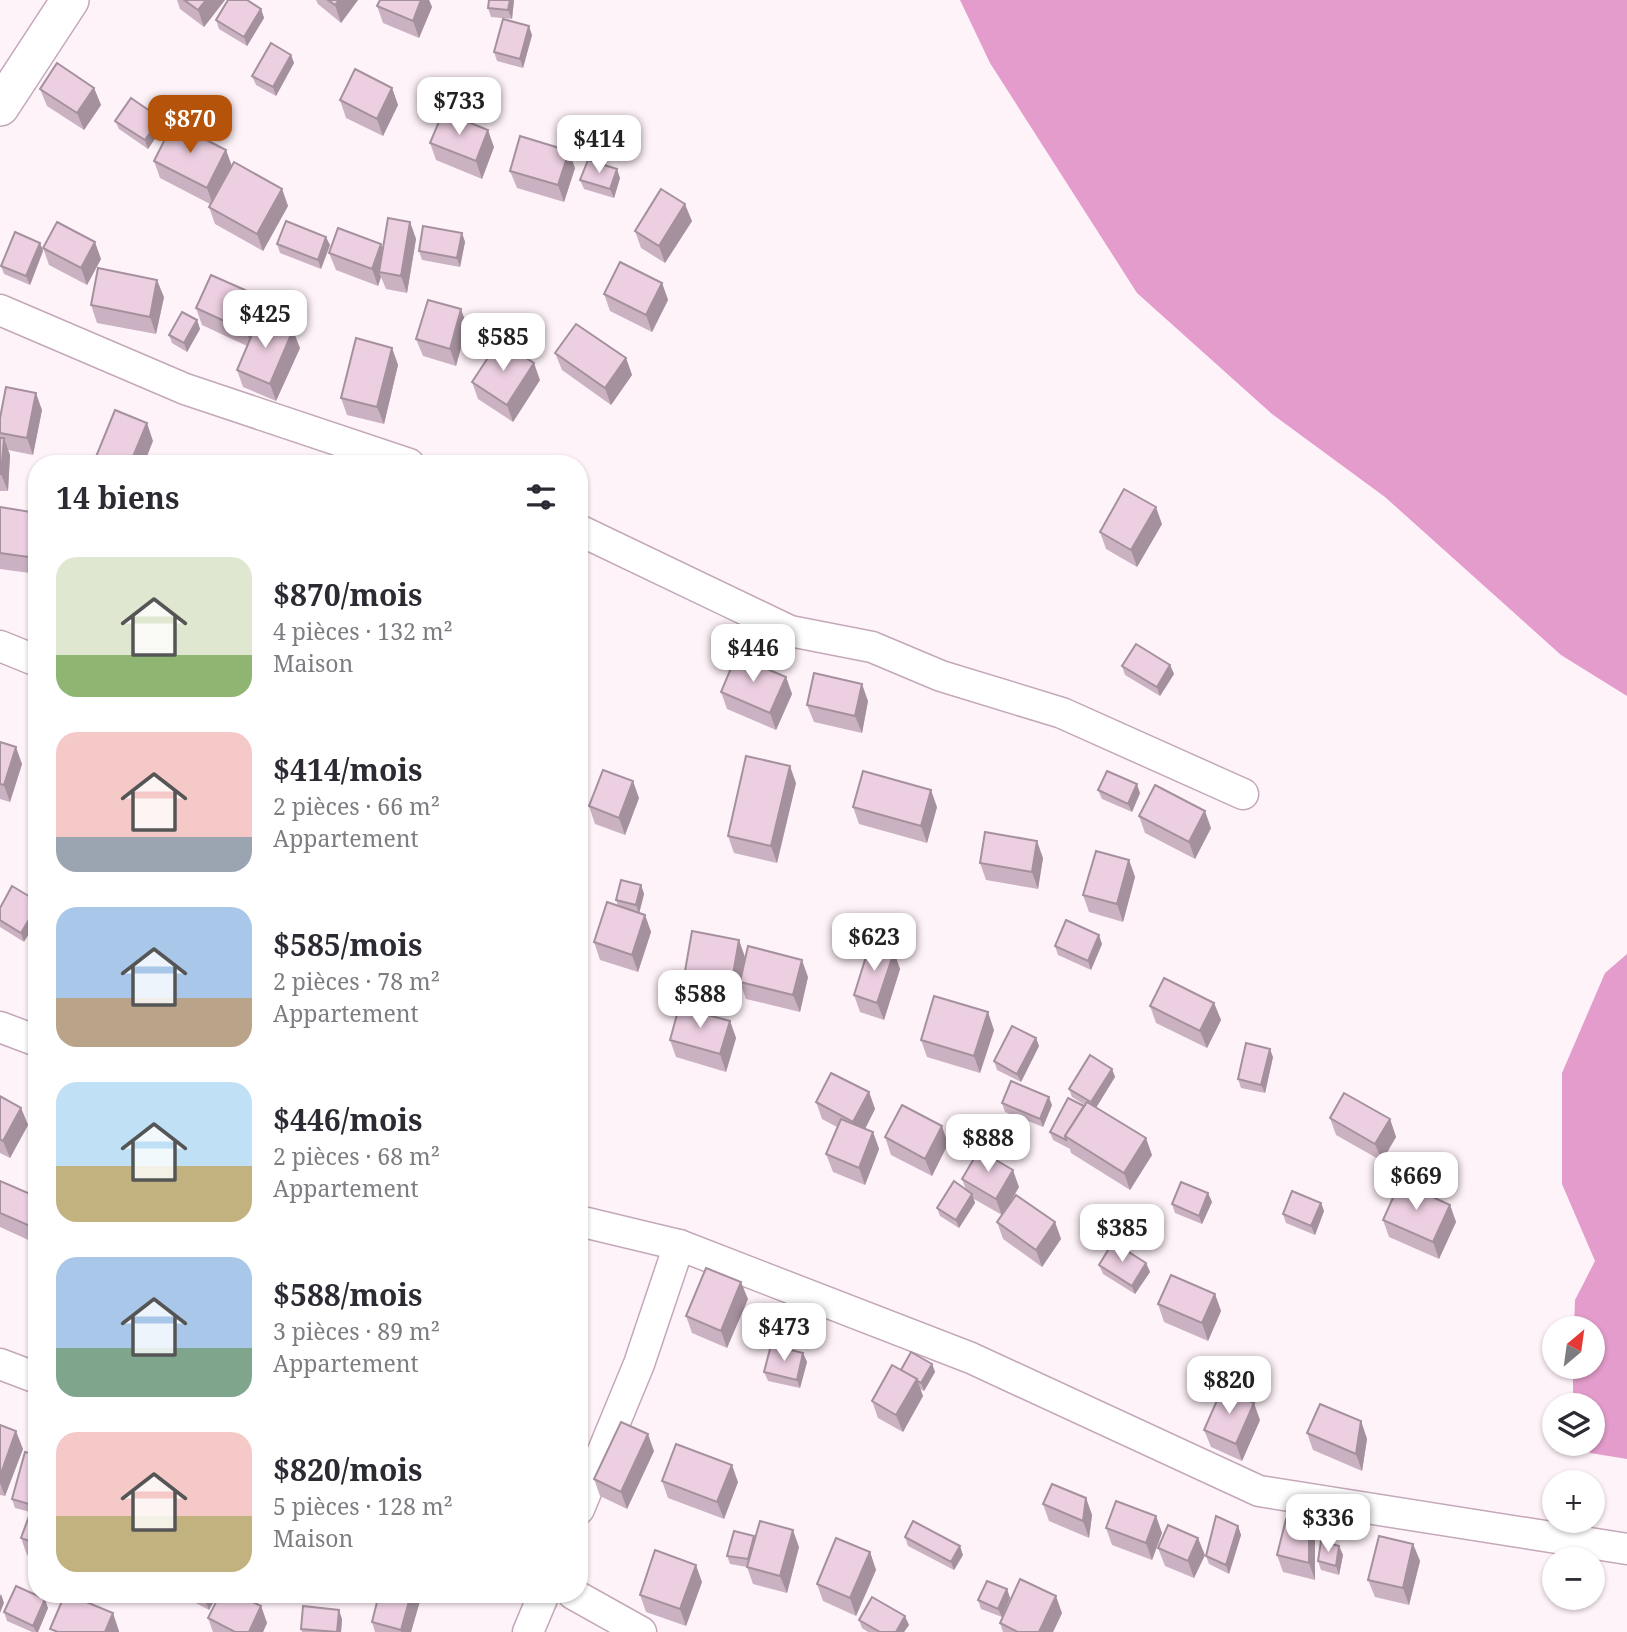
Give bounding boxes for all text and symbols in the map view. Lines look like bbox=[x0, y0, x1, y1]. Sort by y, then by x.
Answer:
pin: $733 bbox=[418, 78, 500, 137]
text: $733 bbox=[433, 84, 485, 116]
pin: $870 bbox=[149, 96, 231, 155]
text: $870 bbox=[164, 102, 216, 134]
pin: $414 bbox=[558, 116, 640, 175]
text: $414 bbox=[573, 122, 625, 154]
pin: $425 bbox=[224, 290, 306, 350]
text: $425 bbox=[239, 297, 291, 329]
pin: $585 bbox=[462, 314, 544, 373]
text: $585 bbox=[477, 320, 529, 352]
text: 14 biens bbox=[56, 477, 179, 518]
icon: filters bbox=[522, 478, 560, 516]
text: $870/mois bbox=[273, 574, 422, 615]
icon: home bbox=[112, 585, 196, 669]
text: 4 pièces · 132 m² bbox=[273, 615, 453, 647]
pin: $446 bbox=[712, 624, 794, 684]
text: $446 bbox=[727, 631, 779, 663]
text: Maison bbox=[273, 647, 353, 679]
text: $414/mois bbox=[273, 749, 422, 790]
icon: home bbox=[112, 760, 196, 844]
text: 2 pièces · 66 m² bbox=[273, 790, 440, 822]
text: Appartement bbox=[273, 822, 419, 854]
pin: $623 bbox=[833, 914, 915, 973]
text: $623 bbox=[848, 920, 900, 952]
text: $585/mois bbox=[273, 924, 422, 965]
icon: home bbox=[112, 935, 196, 1019]
text: 2 pièces · 78 m² bbox=[273, 965, 440, 997]
pin: $588 bbox=[659, 970, 741, 1030]
text: $588 bbox=[674, 977, 726, 1009]
text: Appartement bbox=[273, 997, 419, 1029]
text: $446/mois bbox=[273, 1099, 422, 1140]
icon: home bbox=[112, 1110, 196, 1194]
pin: $888 bbox=[947, 1114, 1029, 1174]
text: $888 bbox=[962, 1121, 1014, 1153]
text: 2 pièces · 68 m² bbox=[273, 1140, 440, 1172]
pin: $669 bbox=[1375, 1152, 1457, 1212]
text: $669 bbox=[1390, 1159, 1442, 1191]
text: Appartement bbox=[273, 1172, 419, 1204]
pin: $385 bbox=[1081, 1204, 1163, 1264]
text: $385 bbox=[1096, 1211, 1148, 1243]
text: $588/mois bbox=[273, 1274, 422, 1315]
icon: home bbox=[112, 1285, 196, 1369]
pin: $473 bbox=[743, 1304, 825, 1363]
text: $473 bbox=[758, 1310, 810, 1342]
text: 3 pièces · 89 m² bbox=[273, 1315, 440, 1347]
north arrow bbox=[1542, 1316, 1605, 1379]
map controls bbox=[1542, 1316, 1605, 1610]
text: Appartement bbox=[273, 1347, 419, 1379]
pin: $820 bbox=[1188, 1356, 1270, 1416]
text: $820 bbox=[1203, 1363, 1255, 1395]
button: layers bbox=[1542, 1393, 1605, 1456]
text: $820/mois bbox=[273, 1449, 422, 1490]
icon: home bbox=[112, 1460, 196, 1544]
button: + bbox=[1542, 1470, 1605, 1533]
text: 5 pièces · 128 m² bbox=[273, 1490, 453, 1522]
pin: $336 bbox=[1287, 1494, 1369, 1554]
text: $336 bbox=[1302, 1501, 1354, 1533]
text: Maison bbox=[273, 1522, 353, 1554]
button: − bbox=[1542, 1547, 1605, 1610]

